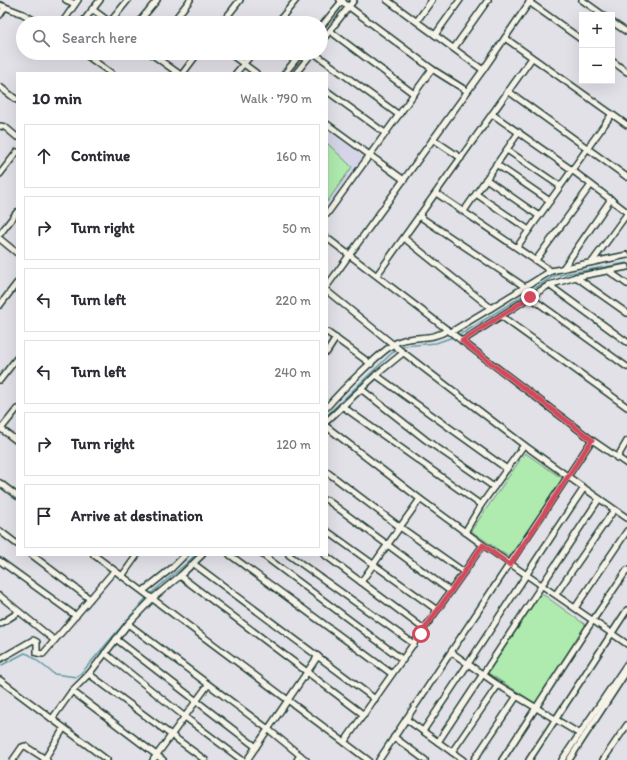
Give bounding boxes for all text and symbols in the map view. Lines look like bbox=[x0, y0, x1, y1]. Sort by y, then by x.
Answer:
map controls bbox=[579, 12, 615, 84]
button: + bbox=[579, 12, 615, 48]
search box bbox=[16, 16, 328, 60]
icon: search bbox=[30, 27, 52, 49]
text: Search here bbox=[62, 29, 137, 47]
button: − bbox=[579, 48, 615, 84]
text: 10 min bbox=[32, 88, 82, 108]
text: Walk · 790 m bbox=[240, 91, 312, 106]
icon: ahead bbox=[33, 145, 55, 167]
text: Continue bbox=[71, 147, 130, 165]
text: 160 m bbox=[276, 149, 311, 164]
icon: right bbox=[33, 217, 55, 239]
text: Turn right bbox=[71, 219, 135, 237]
text: 50 m bbox=[282, 221, 311, 236]
route end bbox=[521, 288, 539, 306]
icon: left bbox=[33, 289, 55, 311]
text: Turn left bbox=[71, 291, 126, 309]
text: 220 m bbox=[275, 293, 311, 308]
icon: left bbox=[33, 361, 55, 383]
text: Turn left bbox=[71, 363, 126, 381]
text: 240 m bbox=[274, 365, 311, 380]
icon: right bbox=[33, 433, 55, 455]
text: Turn right bbox=[71, 435, 135, 453]
text: 120 m bbox=[276, 437, 311, 452]
icon: arrive bbox=[33, 505, 55, 527]
text: Arrive at destination bbox=[71, 507, 203, 525]
route start bbox=[412, 625, 430, 643]

